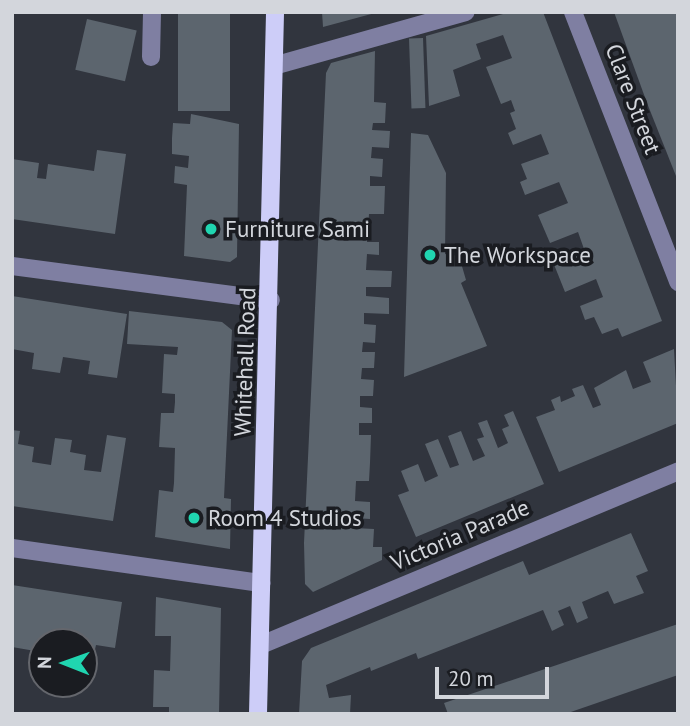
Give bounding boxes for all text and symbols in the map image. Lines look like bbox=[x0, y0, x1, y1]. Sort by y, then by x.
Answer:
street label: Clare Street bbox=[599, 40, 667, 158]
place label: Furniture Sami bbox=[225, 215, 370, 243]
marker: Furniture Sami bbox=[203, 221, 219, 237]
place label: The Workspace bbox=[444, 241, 591, 269]
marker: The Workspace bbox=[422, 247, 438, 263]
street label: Whitehall Road bbox=[229, 287, 261, 437]
street label: Victoria Parade bbox=[387, 493, 533, 577]
place label: Room 4 Studios bbox=[208, 504, 362, 532]
marker: Room 4 Studios bbox=[186, 510, 202, 526]
north arrow bbox=[28, 628, 98, 698]
scale bar bbox=[438, 652, 552, 696]
text: N bbox=[32, 656, 56, 669]
text: 20 m bbox=[448, 665, 494, 692]

